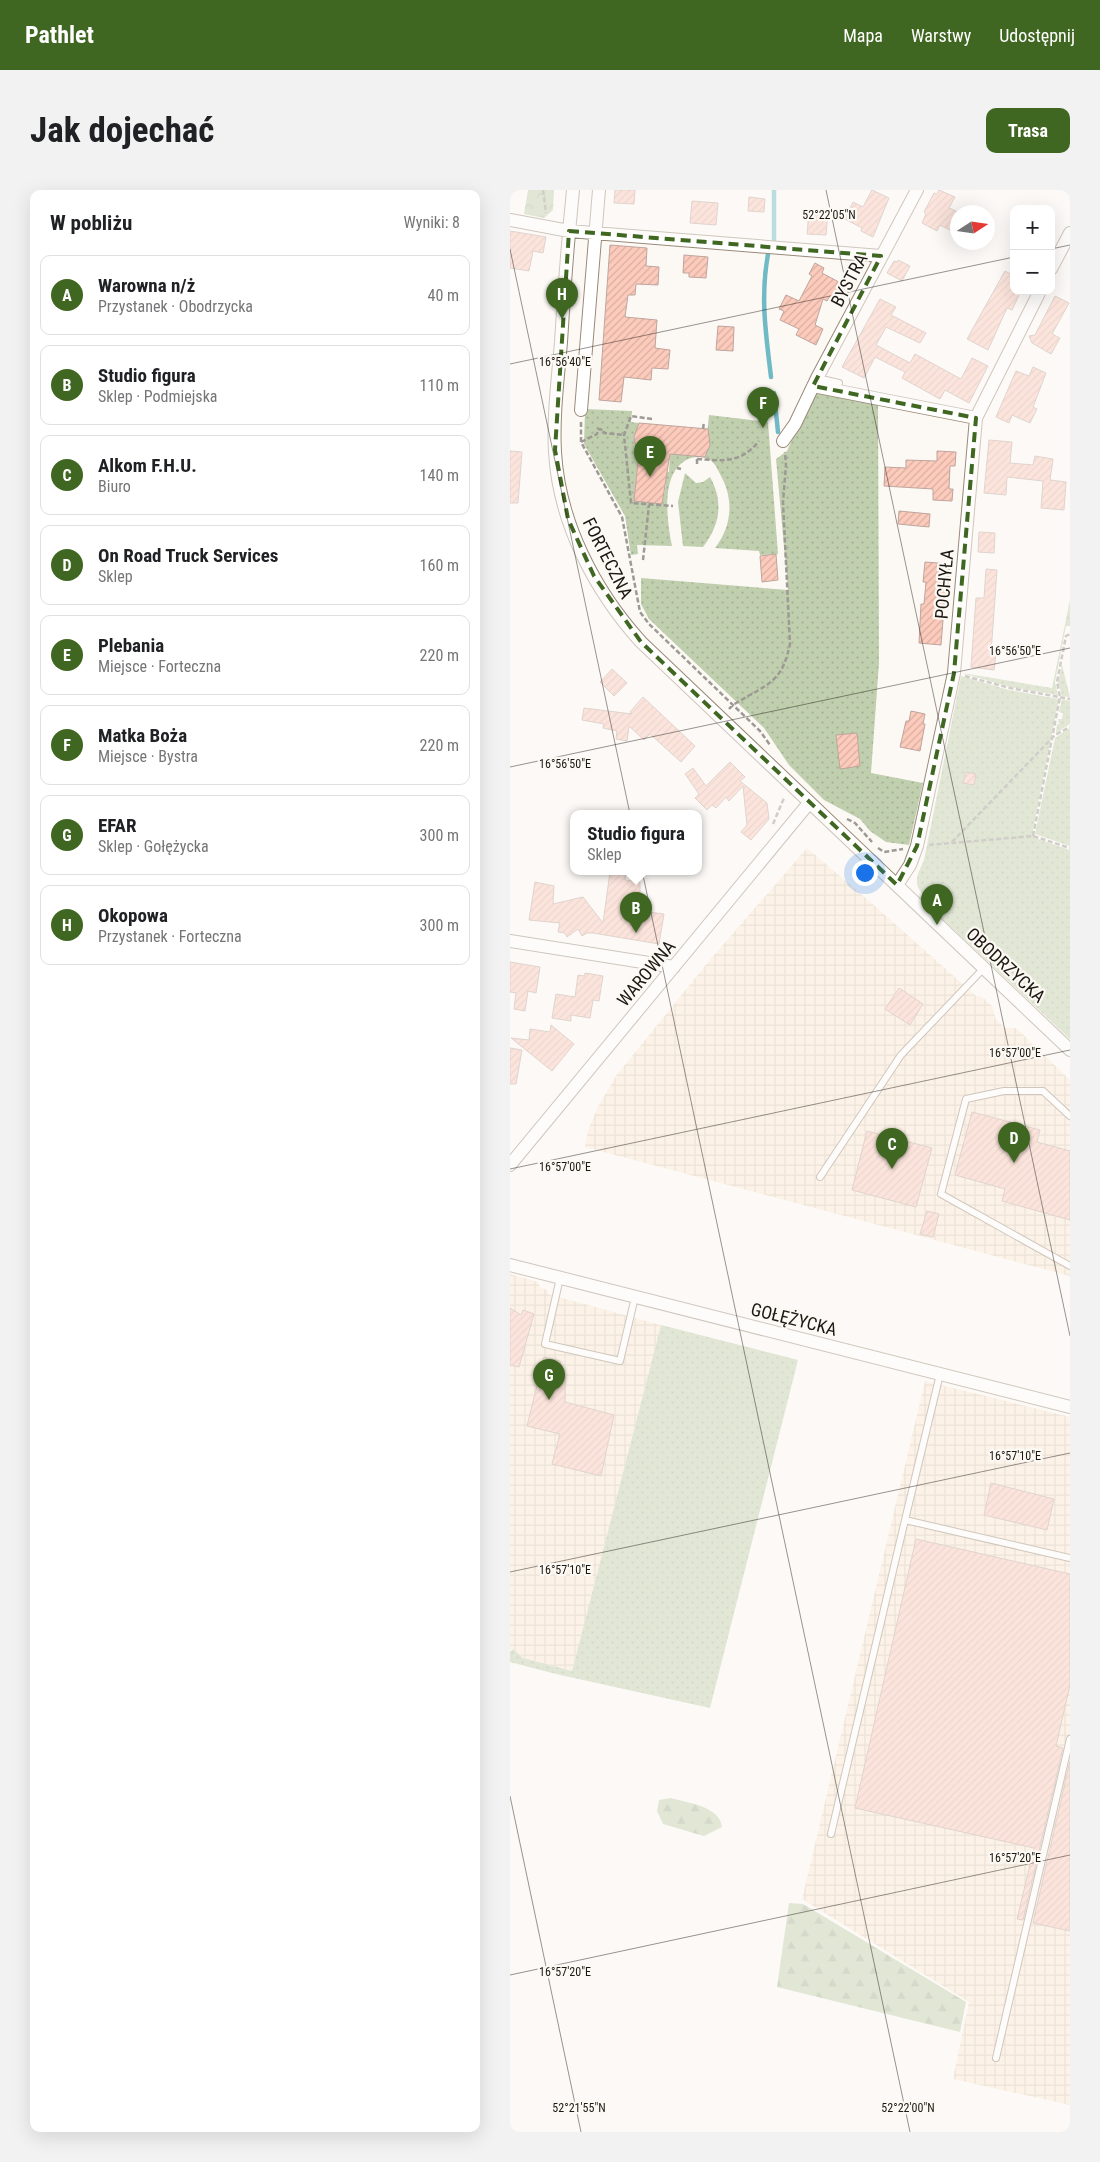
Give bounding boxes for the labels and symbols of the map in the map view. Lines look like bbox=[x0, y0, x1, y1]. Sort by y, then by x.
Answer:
north arrow bbox=[950, 205, 995, 250]
text: 52°22'05"N bbox=[802, 208, 856, 222]
street label: BYSTRA bbox=[826, 249, 872, 310]
pin: H bbox=[546, 278, 578, 319]
text: 16°56'40"E bbox=[539, 355, 591, 369]
pin: F bbox=[747, 387, 779, 428]
pin: E bbox=[634, 436, 666, 477]
street label: FORTECZNA bbox=[579, 514, 638, 603]
street label: POCHYŁA bbox=[930, 547, 958, 620]
text: 16°56'50"E bbox=[989, 644, 1041, 658]
text: 16°56'50"E bbox=[539, 757, 591, 771]
your location bbox=[852, 860, 878, 886]
pin: A bbox=[921, 884, 953, 925]
pin: B bbox=[620, 892, 652, 933]
street label: OBODRZYCKA bbox=[962, 923, 1050, 1007]
street label: WAROWNA bbox=[612, 935, 680, 1010]
text: 16°57'00"E bbox=[989, 1046, 1041, 1060]
pin: D bbox=[998, 1122, 1030, 1163]
pin: C bbox=[876, 1128, 908, 1169]
text: 16°57'00"E bbox=[539, 1160, 591, 1174]
street label: GOŁĘŻYCKA bbox=[749, 1298, 840, 1340]
pin: G bbox=[533, 1359, 565, 1400]
text: 16°57'10"E bbox=[989, 1449, 1041, 1463]
text: 16°57'10"E bbox=[539, 1563, 591, 1577]
text: 16°57'20"E bbox=[989, 1851, 1041, 1865]
text: 16°57'20"E bbox=[539, 1965, 591, 1979]
text: 52°21'55"N bbox=[552, 2101, 606, 2115]
text: 52°22'00"N bbox=[881, 2101, 935, 2115]

